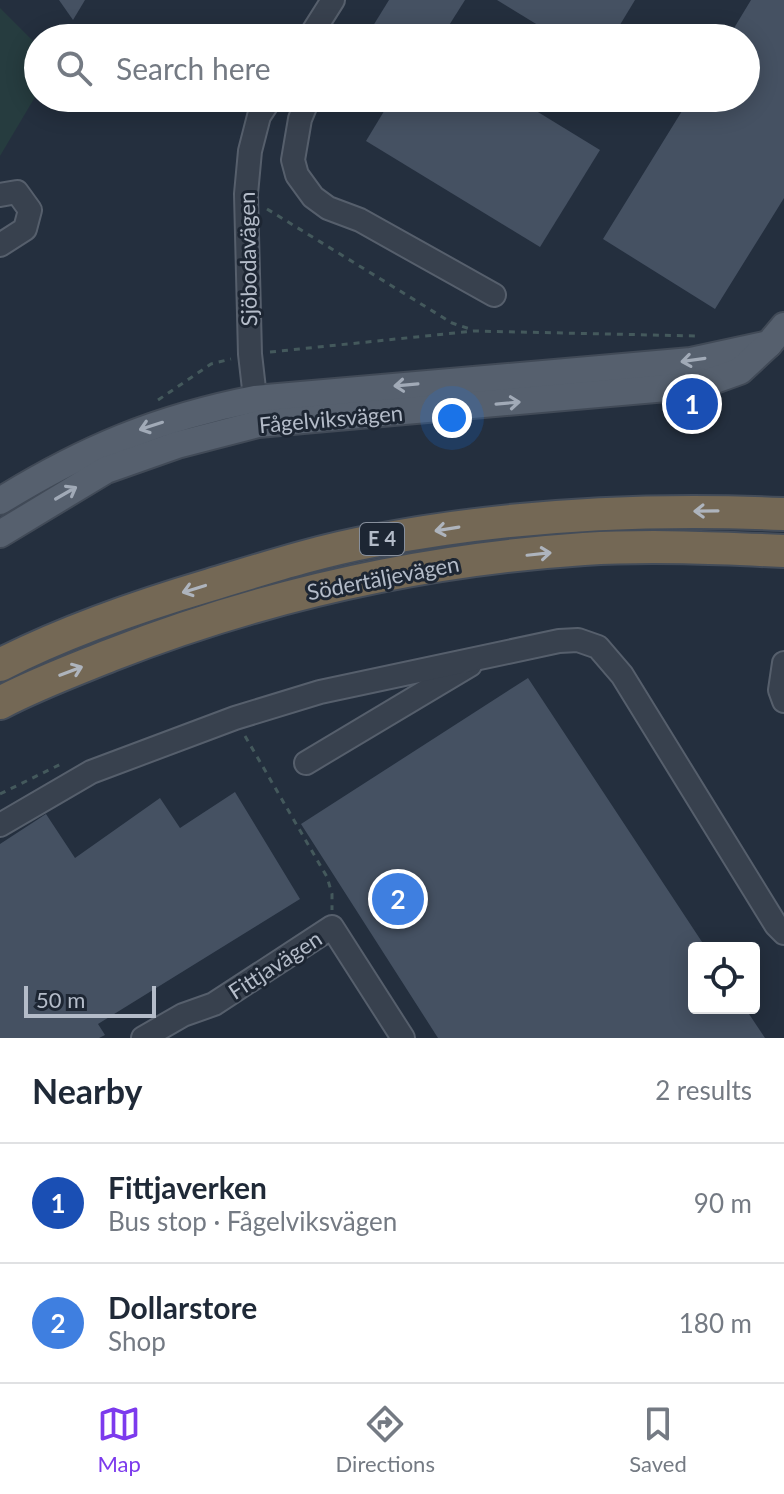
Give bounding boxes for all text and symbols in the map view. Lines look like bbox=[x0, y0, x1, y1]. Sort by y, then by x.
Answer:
search box bbox=[24, 24, 760, 112]
icon: search bbox=[52, 46, 96, 90]
text: Search here bbox=[116, 50, 271, 86]
street label: Sjöbodavägen bbox=[233, 191, 262, 327]
one-way arrow bbox=[681, 353, 706, 368]
pin: 1 bbox=[666, 374, 718, 434]
one-way arrow bbox=[393, 378, 420, 393]
one-way arrow bbox=[494, 395, 521, 410]
your location bbox=[432, 398, 472, 438]
street label: Fågelviksvägen bbox=[258, 399, 404, 438]
one-way arrow bbox=[138, 419, 163, 434]
one-way arrow bbox=[54, 485, 77, 501]
one-way arrow bbox=[693, 504, 720, 519]
road number: E 4 bbox=[360, 523, 404, 555]
one-way arrow bbox=[435, 523, 460, 538]
one-way arrow bbox=[525, 546, 552, 561]
street label: Södertäljevägen bbox=[305, 550, 461, 605]
one-way arrow bbox=[182, 583, 207, 598]
one-way arrow bbox=[58, 662, 83, 677]
pin: 2 bbox=[372, 869, 424, 929]
street label: Fittjavägen bbox=[223, 924, 326, 1005]
map controls bbox=[688, 942, 760, 1014]
button: locate bbox=[688, 942, 760, 1014]
scale bar bbox=[24, 982, 156, 1018]
text: 50 m bbox=[36, 986, 85, 1013]
text: Nearby bbox=[32, 1070, 143, 1111]
text: 2 results bbox=[655, 1074, 752, 1106]
text: Fittjaverken bbox=[108, 1169, 267, 1205]
text: 1 bbox=[50, 1187, 66, 1219]
text: 90 m bbox=[694, 1187, 752, 1219]
text: Bus stop · Fågelviksvägen bbox=[108, 1205, 397, 1237]
text: Dollarstore bbox=[108, 1289, 257, 1325]
text: 2 bbox=[50, 1307, 66, 1339]
text: 180 m bbox=[679, 1307, 752, 1339]
text: Shop bbox=[108, 1325, 166, 1357]
tab: Map bbox=[97, 1402, 141, 1477]
tab: Directions bbox=[336, 1402, 435, 1477]
tab: Saved bbox=[629, 1402, 687, 1477]

